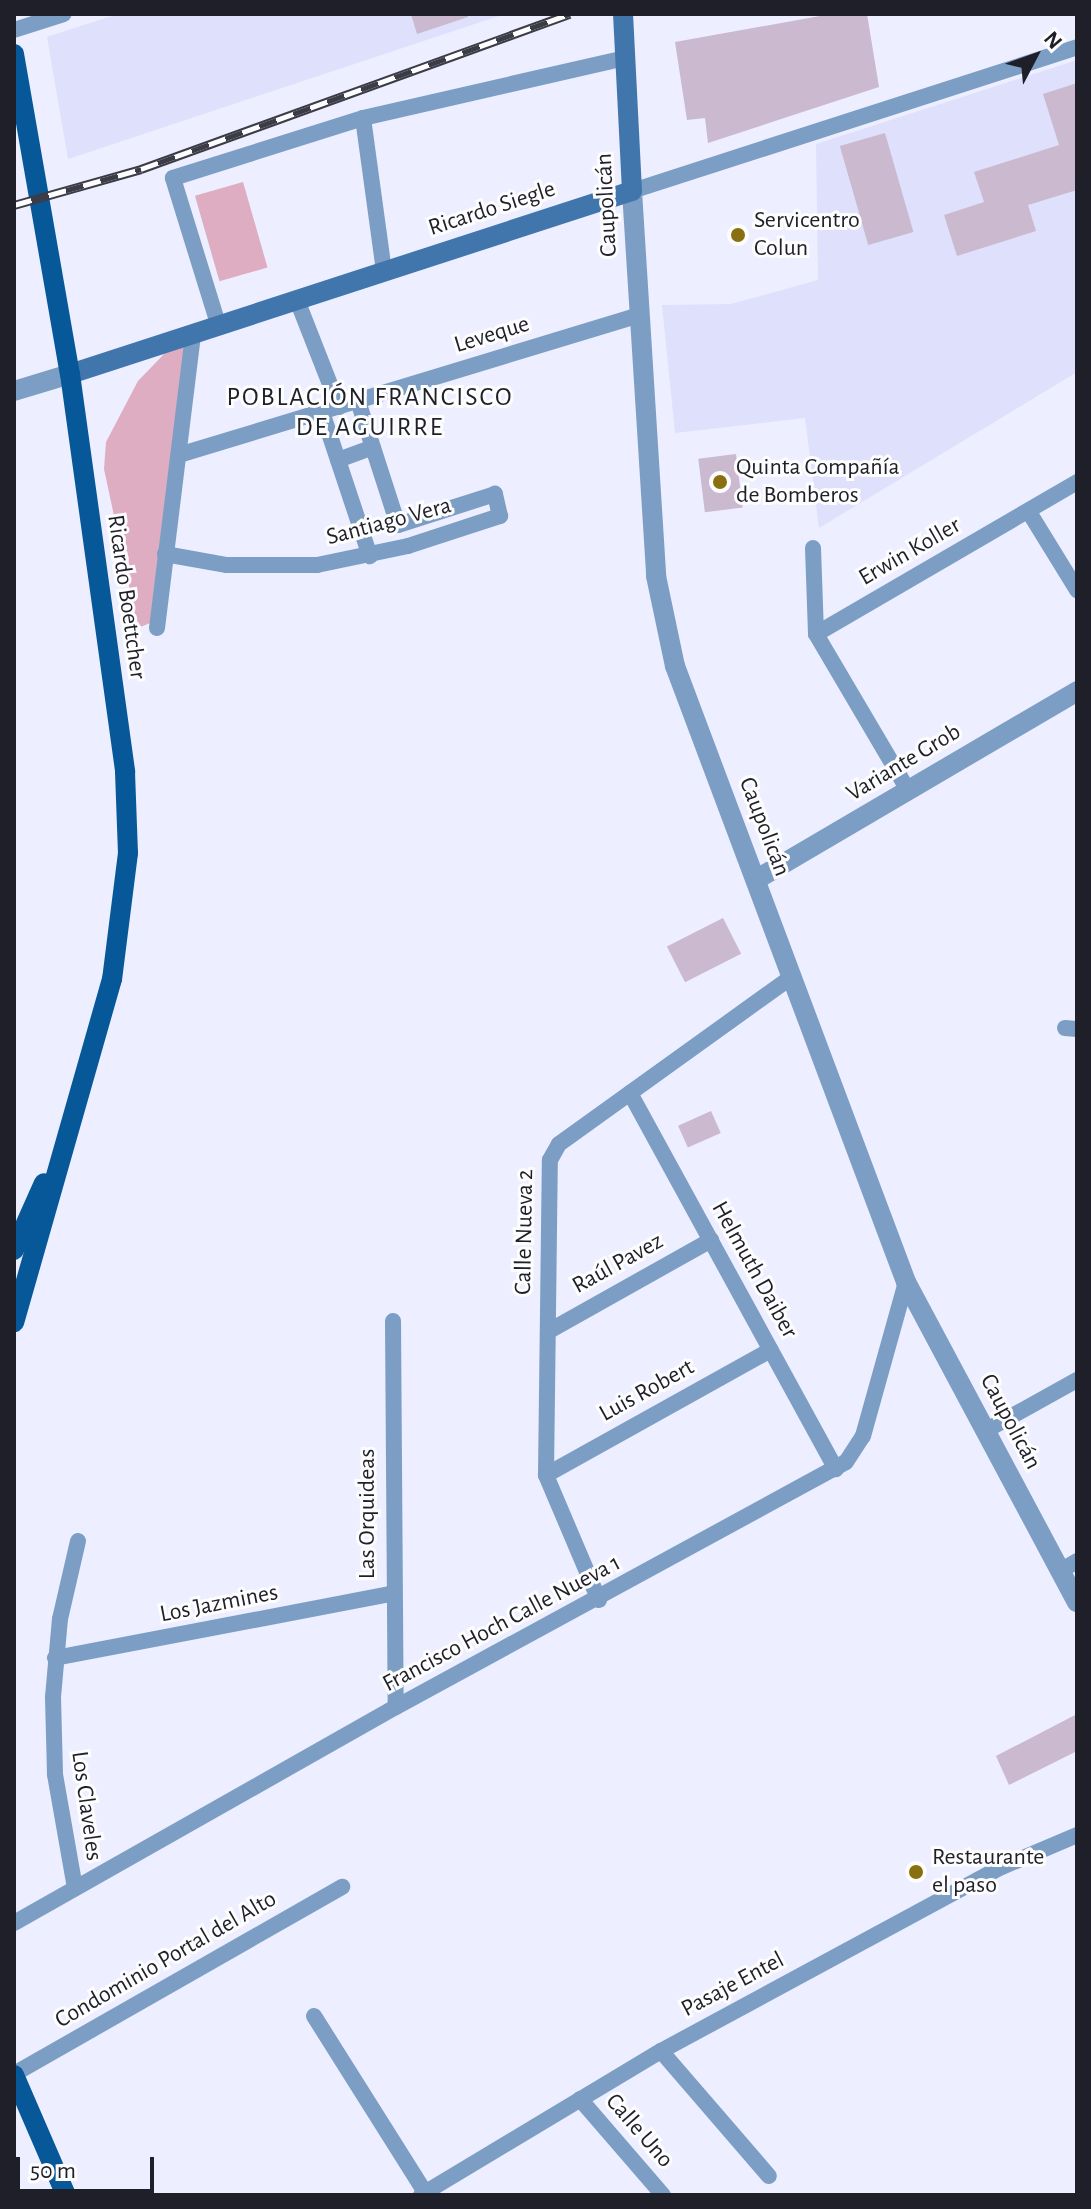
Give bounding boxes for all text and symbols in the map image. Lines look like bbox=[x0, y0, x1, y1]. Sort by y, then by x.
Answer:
north arrow bbox=[995, 16, 1075, 96]
text: N bbox=[1040, 27, 1066, 53]
street label: Caupolicán bbox=[590, 152, 624, 258]
street label: Ricardo Siegle bbox=[425, 175, 559, 243]
place label: Servicentro Colun bbox=[754, 207, 860, 263]
marker: Servicentro Colun bbox=[729, 226, 747, 244]
street label: Leveque bbox=[451, 310, 533, 360]
district label: POBLACIÓN FRANCISCO DE AGUIRRE bbox=[227, 382, 513, 444]
place label: Quinta Compañía de Bomberos bbox=[736, 454, 900, 510]
marker: Quinta Compañía de Bomberos bbox=[711, 473, 729, 491]
street label: Santiago Vera bbox=[323, 491, 455, 553]
street label: Erwin Koller bbox=[854, 511, 966, 593]
street label: Ricardo Boettcher bbox=[100, 513, 152, 681]
street label: Variante Grob bbox=[842, 718, 966, 808]
street label: Caupolicán bbox=[732, 773, 796, 881]
street label: Calle Nueva 2 bbox=[510, 1169, 540, 1295]
street label: Helmuth Daiber bbox=[705, 1197, 803, 1343]
street label: Raúl Pavez bbox=[568, 1227, 668, 1301]
street label: Luis Robert bbox=[595, 1353, 699, 1429]
street label: Caupolicán bbox=[973, 1369, 1047, 1475]
street label: Las Orquideas bbox=[354, 1449, 382, 1579]
street label: Francisco Hoch Calle Nueva 1 bbox=[378, 1549, 626, 1699]
street label: Los Jazmines bbox=[158, 1578, 280, 1630]
street label: Los Claveles bbox=[64, 1749, 108, 1863]
place label: Restaurante el paso bbox=[932, 1844, 1044, 1900]
marker: Restaurante el paso bbox=[907, 1863, 925, 1881]
street label: Condominio Portal del Alto bbox=[50, 1885, 282, 2035]
street label: Pasaje Entel bbox=[677, 1946, 789, 2024]
street label: Calle Uno bbox=[599, 2088, 679, 2174]
scale bar bbox=[20, 2141, 158, 2191]
text: 50 m bbox=[30, 2159, 76, 2183]

